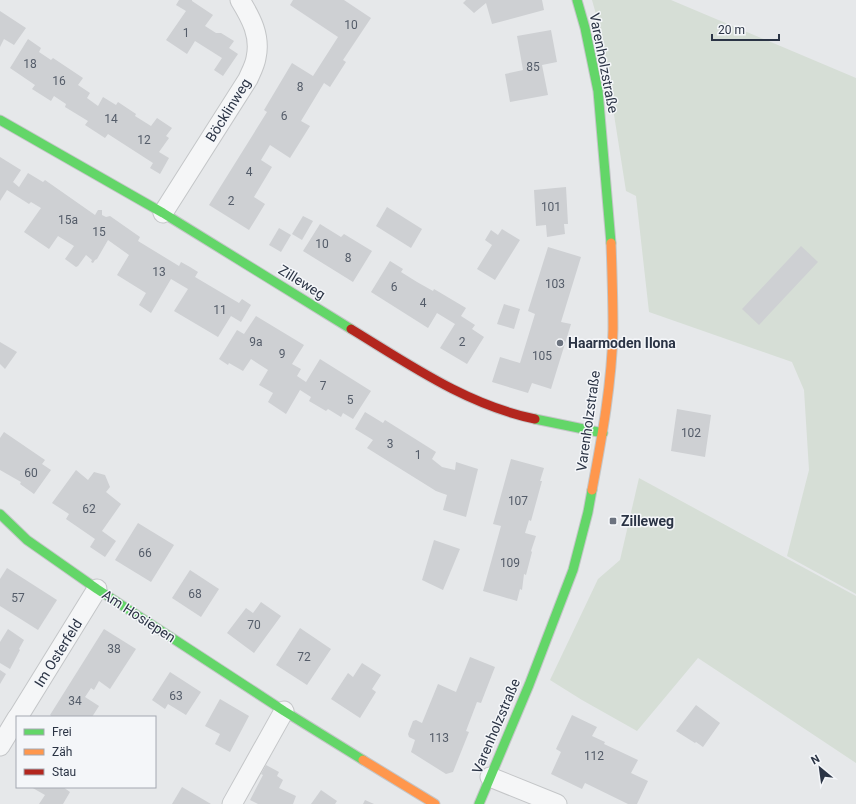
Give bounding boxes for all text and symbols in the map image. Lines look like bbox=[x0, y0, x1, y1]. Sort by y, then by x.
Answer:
street label: Varenholzstraße bbox=[586, 12, 622, 114]
scale bar bbox=[712, 16, 779, 42]
house number: 10 bbox=[344, 18, 358, 32]
text: 20 m bbox=[718, 23, 745, 37]
house number: 1 bbox=[183, 26, 189, 40]
house number: 18 bbox=[23, 57, 37, 71]
house number: 85 bbox=[526, 60, 540, 74]
house number: 16 bbox=[52, 74, 66, 88]
street label: Böcklinweg bbox=[202, 75, 254, 145]
house number: 8 bbox=[297, 80, 304, 94]
house number: 6 bbox=[281, 109, 288, 123]
house number: 14 bbox=[104, 112, 118, 126]
house number: 12 bbox=[137, 133, 151, 147]
house number: 4 bbox=[246, 165, 253, 179]
house number: 2 bbox=[228, 194, 235, 208]
house number: 101 bbox=[541, 200, 561, 214]
house number: 15a bbox=[58, 213, 78, 227]
house number: 15 bbox=[92, 225, 106, 239]
house number: 10 bbox=[315, 237, 329, 251]
house number: 8 bbox=[345, 251, 352, 265]
street label: Zilleweg bbox=[276, 261, 328, 303]
house number: 13 bbox=[152, 265, 166, 279]
house number: 103 bbox=[545, 277, 565, 291]
house number: 6 bbox=[391, 280, 398, 294]
house number: 4 bbox=[420, 296, 427, 310]
house number: 11 bbox=[213, 303, 227, 317]
house number: 9a bbox=[249, 335, 263, 349]
house number: 2 bbox=[459, 335, 466, 349]
place label: Haarmoden Ilona bbox=[568, 335, 676, 351]
marker: Haarmoden Ilona bbox=[555, 338, 565, 348]
house number: 9 bbox=[279, 347, 285, 361]
house number: 105 bbox=[532, 349, 552, 363]
street label: Varenholzstraße bbox=[573, 370, 603, 472]
house number: 7 bbox=[320, 379, 327, 393]
house number: 5 bbox=[347, 393, 354, 407]
house number: 102 bbox=[681, 426, 701, 440]
house number: 3 bbox=[387, 437, 393, 451]
house number: 1 bbox=[415, 448, 421, 462]
house number: 60 bbox=[24, 466, 38, 480]
house number: 107 bbox=[508, 494, 528, 508]
house number: 62 bbox=[82, 502, 96, 516]
place label: Zilleweg bbox=[621, 513, 674, 529]
marker: Zilleweg bbox=[608, 516, 618, 526]
house number: 66 bbox=[138, 546, 152, 560]
house number: 109 bbox=[500, 556, 520, 570]
street label: Am Hosiepen bbox=[99, 586, 179, 646]
house number: 68 bbox=[188, 587, 202, 601]
house number: 57 bbox=[11, 591, 25, 605]
street label: Im Osterfeld bbox=[31, 616, 85, 690]
house number: 70 bbox=[247, 618, 261, 632]
house number: 38 bbox=[107, 642, 121, 656]
house number: 72 bbox=[297, 650, 311, 664]
street label: Varenholzstraße bbox=[469, 676, 523, 776]
house number: 63 bbox=[169, 689, 183, 703]
house number: 34 bbox=[68, 694, 82, 708]
legend bbox=[16, 716, 156, 788]
text: Frei bbox=[52, 725, 72, 739]
house number: 113 bbox=[429, 731, 449, 745]
text: Zäh bbox=[52, 745, 72, 759]
north arrow bbox=[800, 748, 840, 788]
house number: 112 bbox=[584, 749, 604, 763]
text: N bbox=[809, 752, 822, 767]
text: Stau bbox=[52, 765, 76, 779]

